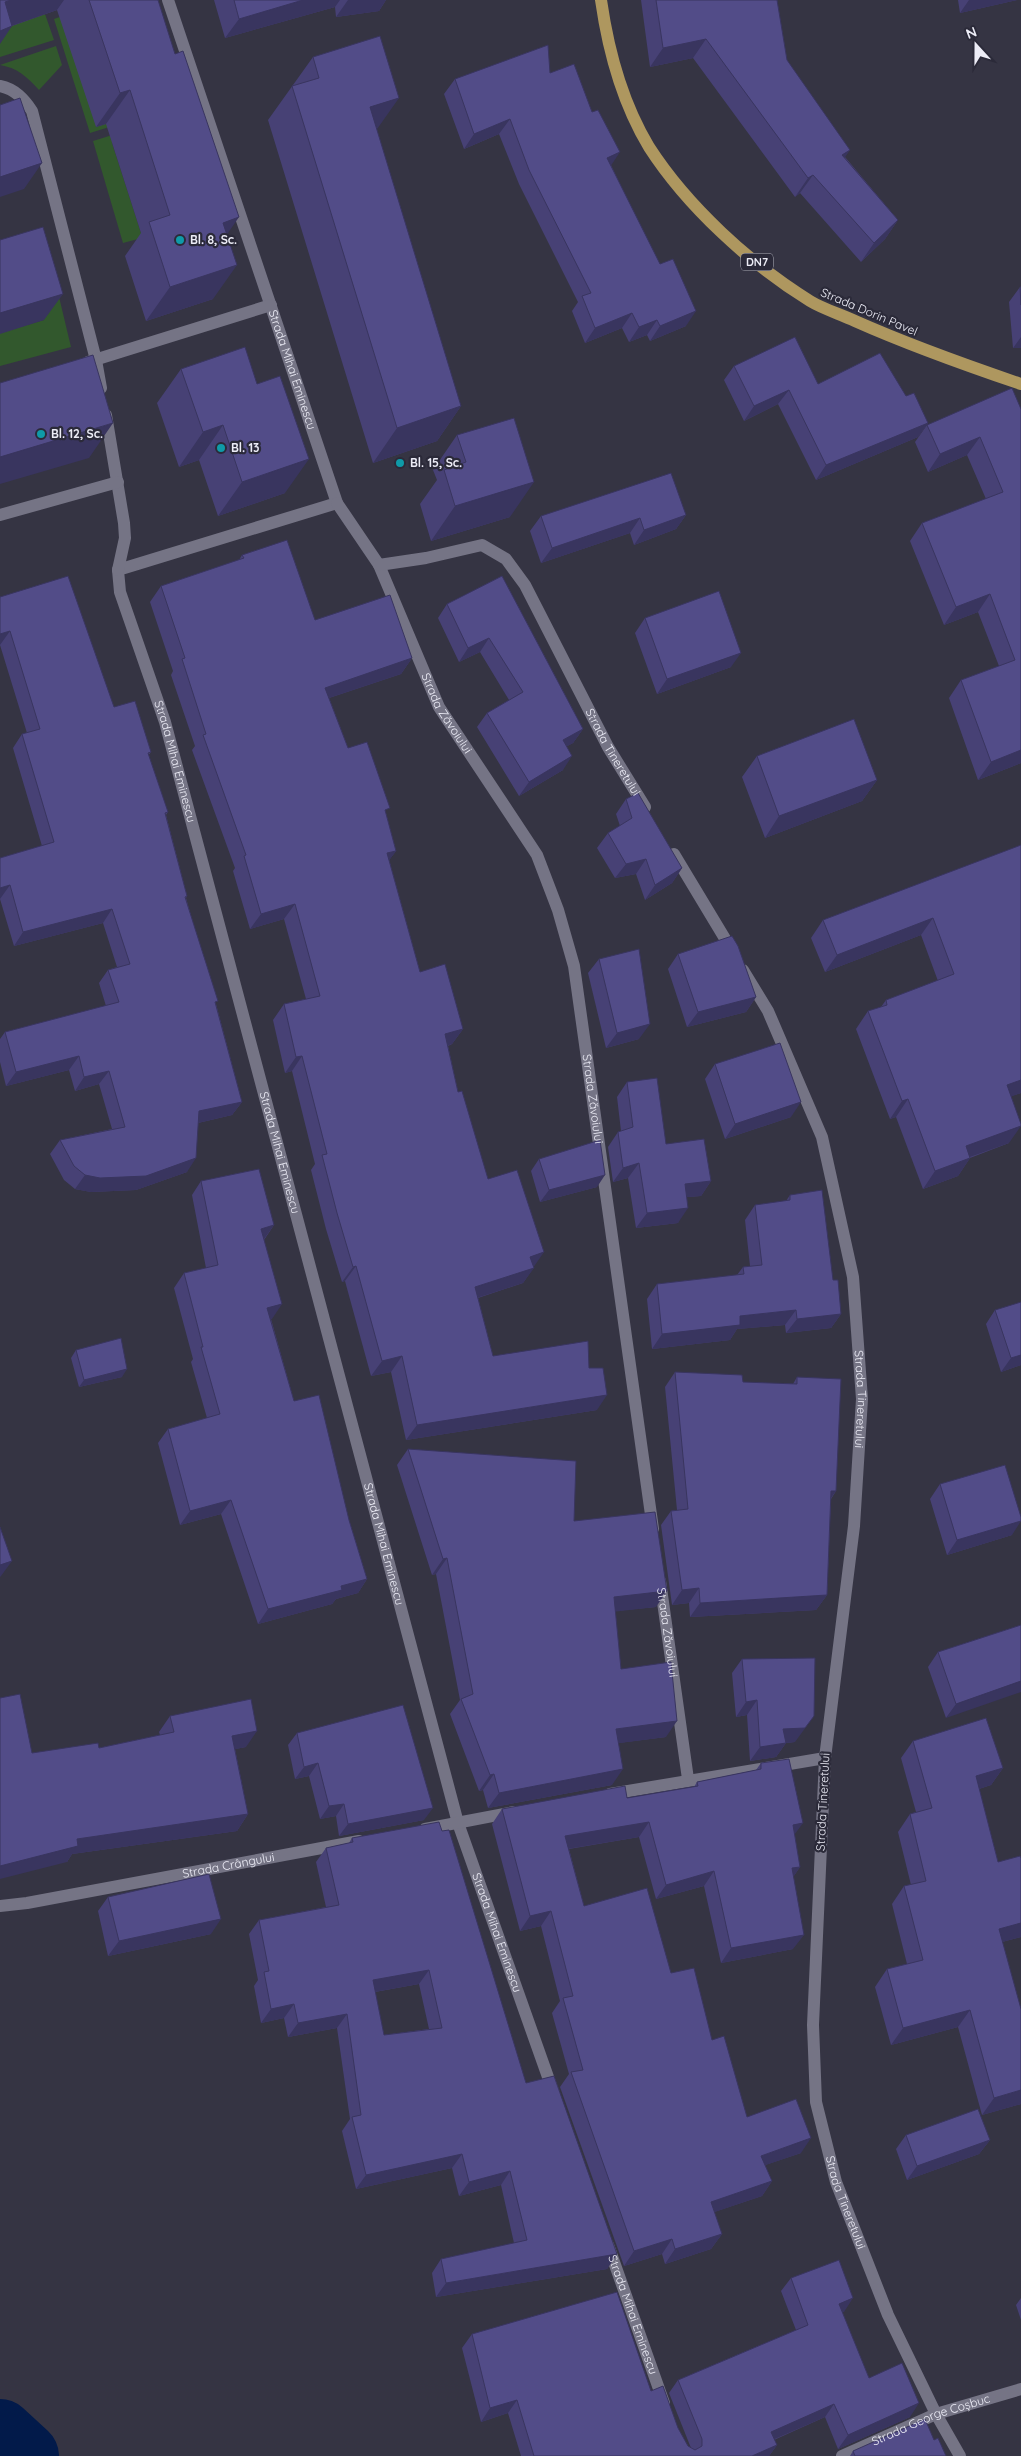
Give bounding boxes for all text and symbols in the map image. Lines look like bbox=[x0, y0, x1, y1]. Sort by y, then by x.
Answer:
north arrow bbox=[951, 20, 1001, 70]
text: N bbox=[963, 23, 979, 43]
place label: Bl. 8, Sc. bbox=[190, 232, 237, 247]
marker: Bl. 8, Sc. bbox=[174, 234, 186, 246]
road number: DN7 bbox=[741, 253, 773, 270]
street label: Strada Dorin Pavel bbox=[818, 284, 920, 339]
street label: Strada Mihai Eminescu bbox=[266, 308, 320, 431]
place label: Bl. 12, Sc. bbox=[51, 426, 103, 441]
marker: Bl. 12, Sc. bbox=[35, 428, 47, 440]
place label: Bl. 13 bbox=[231, 440, 260, 455]
marker: Bl. 13 bbox=[215, 442, 227, 454]
place label: Bl. 15, Sc. bbox=[410, 455, 462, 470]
marker: Bl. 15, Sc. bbox=[394, 457, 406, 469]
street label: Strada Zăvoiului bbox=[418, 671, 476, 756]
street label: Strada Mihai Eminescu bbox=[151, 698, 199, 824]
street label: Strada Tineretului bbox=[583, 706, 644, 798]
street label: Strada Zăvoiului bbox=[579, 1053, 607, 1145]
street label: Strada Mihai Eminescu bbox=[257, 1090, 304, 1215]
street label: Strada Tineretului bbox=[851, 1350, 870, 1449]
street label: Strada Mihai Eminescu bbox=[361, 1481, 408, 1607]
street label: Strada Zăvoiului bbox=[654, 1587, 682, 1678]
street label: Strada Tineretului bbox=[812, 1753, 833, 1851]
street label: Strada Crângului bbox=[181, 1849, 276, 1881]
street label: Strada Mihai Eminescu bbox=[469, 1871, 525, 1994]
street label: Strada Tineretului bbox=[823, 2154, 869, 2251]
street label: Strada Mihai Eminescu bbox=[605, 2253, 661, 2376]
street label: Strada George Coșbuc bbox=[869, 2391, 992, 2449]

